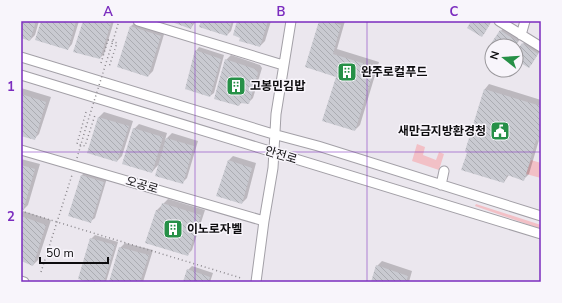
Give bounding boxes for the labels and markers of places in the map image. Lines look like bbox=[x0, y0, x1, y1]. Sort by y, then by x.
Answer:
building icon: 완주로컬푸드 bbox=[336, 61, 358, 83]
place label: 완주로컬푸드 bbox=[361, 64, 427, 80]
building icon: 고봉민김밥 bbox=[225, 75, 247, 97]
place label: 고봉민김밥 bbox=[250, 78, 305, 94]
public building icon: 새만금지방환경청 bbox=[489, 120, 511, 142]
place label: 새만금지방환경청 bbox=[398, 123, 486, 139]
building icon: 이노로자벨 bbox=[162, 218, 184, 240]
place label: 이노로자벨 bbox=[187, 221, 242, 237]

